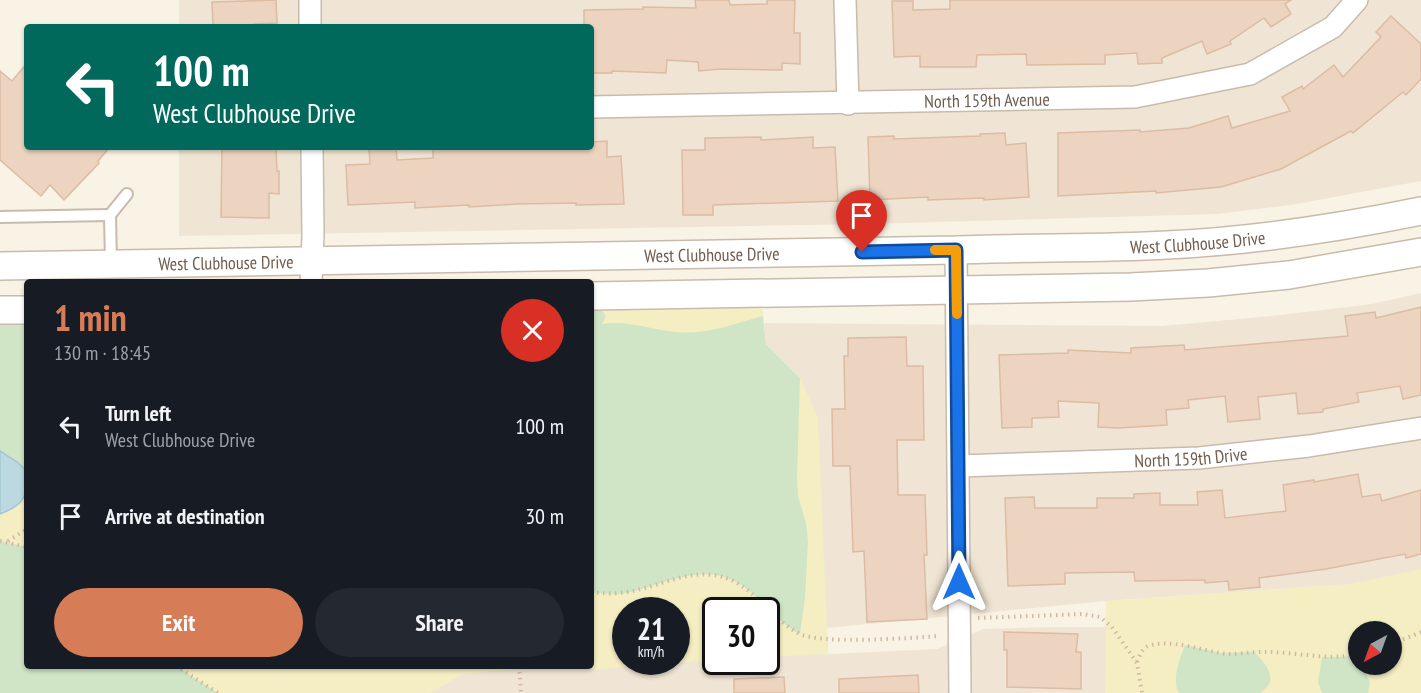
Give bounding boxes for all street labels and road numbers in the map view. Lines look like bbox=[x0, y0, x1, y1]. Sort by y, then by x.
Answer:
street label: North 159th Avenue bbox=[924, 87, 1050, 112]
street label: West Clubhouse Drive bbox=[1130, 225, 1266, 258]
street label: West Clubhouse Drive bbox=[644, 241, 780, 267]
street label: West Clubhouse Drive bbox=[158, 250, 294, 275]
street label: North 159th Drive bbox=[1134, 441, 1248, 472]

